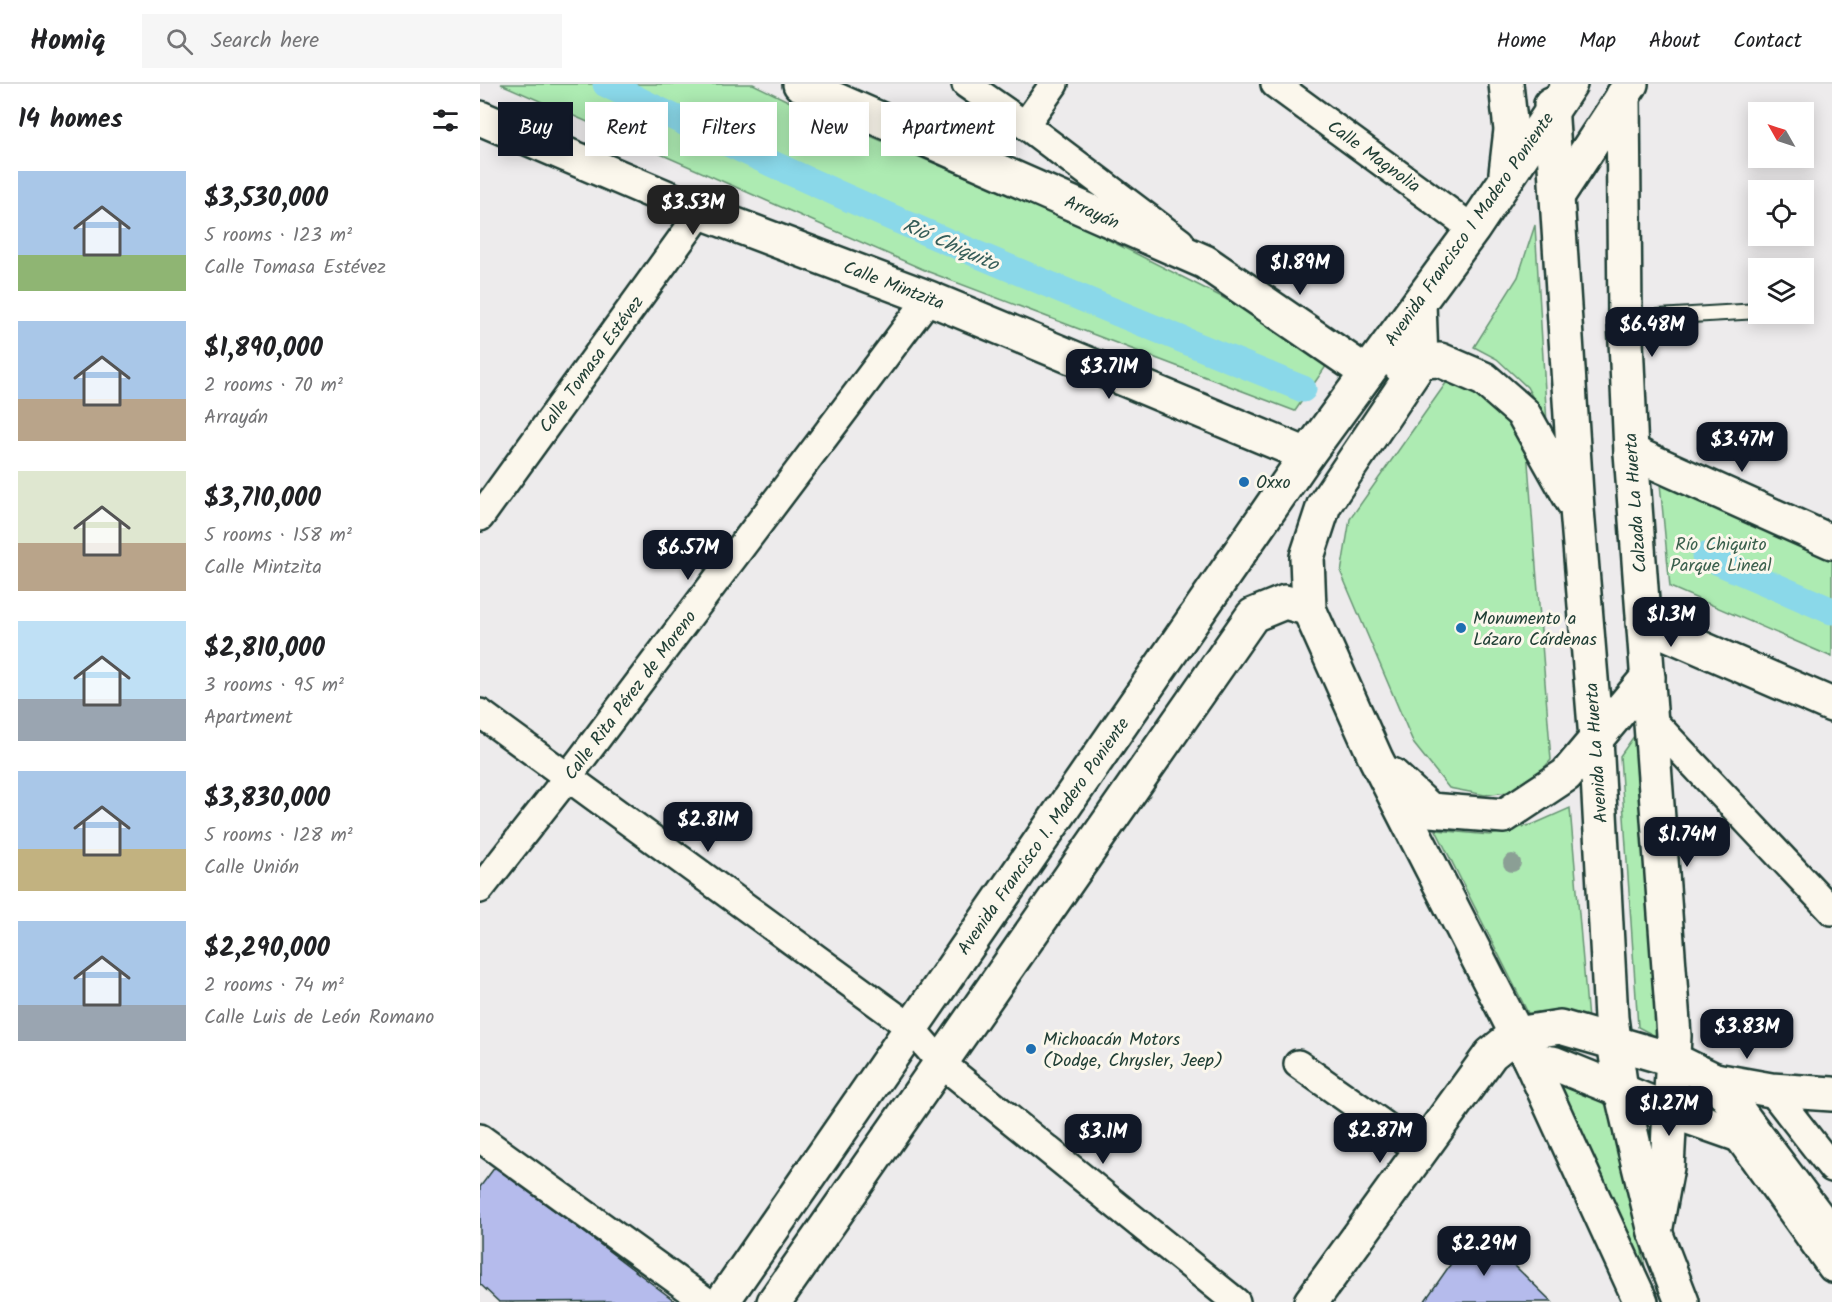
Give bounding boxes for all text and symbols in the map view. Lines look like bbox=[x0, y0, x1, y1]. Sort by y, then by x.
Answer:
search box bbox=[142, 14, 562, 68]
text: Homiq bbox=[30, 19, 106, 64]
text: Search here bbox=[211, 24, 319, 59]
icon: search bbox=[163, 25, 196, 58]
text: Home bbox=[1497, 25, 1546, 58]
text: Map bbox=[1579, 25, 1616, 58]
text: About bbox=[1649, 25, 1700, 58]
text: Contact bbox=[1733, 25, 1802, 58]
text: 14 homes bbox=[18, 99, 123, 141]
chip: Buy bbox=[498, 102, 573, 156]
chip: Rent bbox=[585, 102, 668, 156]
chip: Filters bbox=[680, 102, 777, 156]
chip: New bbox=[789, 102, 869, 156]
chip: Apartment bbox=[881, 102, 1016, 156]
north arrow bbox=[1748, 102, 1814, 168]
map controls bbox=[1748, 102, 1814, 324]
icon: filters bbox=[429, 104, 462, 137]
street label: Avenida Francisco I Madero Poniente bbox=[1378, 107, 1563, 353]
street label: Calle Magnolia bbox=[1320, 113, 1426, 201]
text: $3,530,000 bbox=[204, 178, 328, 220]
button: locate bbox=[1748, 180, 1814, 246]
pin: $3.53M bbox=[644, 185, 742, 236]
text: $3.53M bbox=[661, 188, 725, 220]
street label: Arrayán bbox=[1059, 188, 1124, 238]
icon: home bbox=[66, 195, 138, 267]
water label: Rió Chiquito bbox=[897, 211, 1005, 282]
text: 5 rooms · 123 m² bbox=[204, 220, 352, 252]
pin: $1.89M bbox=[1251, 245, 1349, 296]
text: $1.89M bbox=[1270, 248, 1330, 280]
text: Calle Tomasa Estévez bbox=[204, 252, 386, 284]
street label: Calle Mintzita bbox=[839, 254, 948, 319]
button: layers bbox=[1748, 258, 1814, 324]
street label: Calle Tomasa Estévez bbox=[532, 290, 652, 440]
pin: $6.48M bbox=[1603, 307, 1701, 358]
text: $6.48M bbox=[1619, 310, 1685, 342]
text: $1,890,000 bbox=[204, 328, 323, 370]
icon: home bbox=[66, 345, 138, 417]
pin: $3.71M bbox=[1060, 349, 1158, 400]
text: $3.71M bbox=[1080, 352, 1138, 384]
text: 2 rooms · 70 m² bbox=[204, 370, 343, 402]
text: Arrayán bbox=[204, 402, 268, 434]
pin: $3.47M bbox=[1693, 422, 1791, 473]
text: $3.47M bbox=[1711, 425, 1773, 457]
street label: Calzada La Huerta bbox=[1617, 432, 1656, 574]
place label: Oxxo bbox=[1256, 469, 1291, 498]
marker: Oxxo bbox=[1237, 475, 1251, 489]
text: $3,710,000 bbox=[204, 478, 321, 520]
icon: home bbox=[66, 495, 138, 567]
text: 5 rooms · 158 m² bbox=[204, 520, 352, 552]
pin: $6.57M bbox=[639, 530, 737, 581]
park label: Río Chiquito Parque Lineal bbox=[1670, 531, 1772, 581]
text: $6.57M bbox=[657, 533, 719, 565]
text: Calle Mintzita bbox=[204, 552, 322, 584]
pin: $1.3M bbox=[1629, 597, 1713, 648]
text: $1.3M bbox=[1647, 600, 1695, 632]
street label: Calle Rita Pérez de Moreno bbox=[558, 605, 705, 787]
place label: Monumento a Lázaro Cárdenas bbox=[1473, 605, 1597, 655]
marker: Monumento a Lázaro Cárdenas bbox=[1454, 621, 1468, 635]
text: $2,810,000 bbox=[204, 628, 325, 670]
icon: home bbox=[66, 645, 138, 717]
text: 3 rooms · 95 m² bbox=[204, 670, 344, 702]
street label: Avenida La Huerta bbox=[1578, 682, 1617, 824]
text: Apartment bbox=[204, 702, 293, 734]
street label: Avenida Francisco I. Madero Poniente bbox=[951, 712, 1138, 962]
text: $3,830,000 bbox=[204, 778, 330, 820]
icon: home bbox=[66, 795, 138, 867]
pin: $2.81M bbox=[659, 802, 757, 853]
text: $2.81M bbox=[677, 805, 739, 837]
pin: $1.74M bbox=[1638, 817, 1736, 868]
text: 5 rooms · 128 m² bbox=[204, 820, 353, 852]
text: $1.74M bbox=[1658, 820, 1716, 852]
text: Calle Unión bbox=[204, 852, 299, 884]
text: $2,290,000 bbox=[204, 928, 330, 970]
icon: home bbox=[66, 945, 138, 1017]
text: 2 rooms · 74 m² bbox=[204, 970, 344, 1002]
text: Calle Luis de León Romano bbox=[204, 1002, 434, 1034]
pin: $3.83M bbox=[1698, 1009, 1796, 1060]
text: $3.83M bbox=[1714, 1012, 1780, 1044]
place label: Michoacán Motors (Dodge, Chrysler, Jeep) bbox=[1043, 1026, 1223, 1076]
marker: Michoacán Motors (Dodge, Chrysler, Jeep) bbox=[1024, 1042, 1038, 1056]
pin: $1.27M bbox=[1620, 1086, 1718, 1137]
text: $1.27M bbox=[1640, 1089, 1698, 1121]
pin: $2.87M bbox=[1331, 1113, 1429, 1164]
pin: $3.1M bbox=[1061, 1114, 1145, 1165]
text: $2.87M bbox=[1348, 1116, 1412, 1148]
text: $3.1M bbox=[1079, 1117, 1127, 1149]
pin: $2.29M bbox=[1435, 1226, 1533, 1277]
text: $2.29M bbox=[1451, 1229, 1517, 1261]

